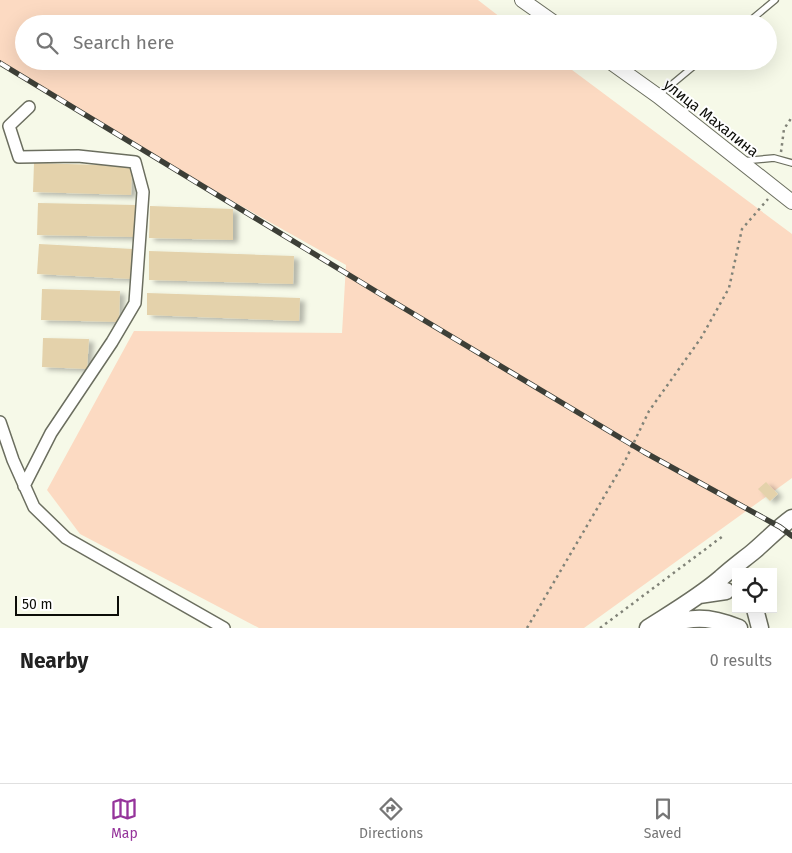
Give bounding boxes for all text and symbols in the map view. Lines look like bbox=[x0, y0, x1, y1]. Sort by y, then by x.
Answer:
search box bbox=[15, 15, 777, 70]
icon: search bbox=[33, 29, 61, 57]
text: Search here bbox=[73, 31, 174, 54]
street label: улица Махалина bbox=[660, 75, 762, 161]
map controls bbox=[732, 568, 777, 613]
button: locate bbox=[732, 568, 777, 613]
scale bar bbox=[15, 593, 119, 616]
text: 50 m bbox=[22, 596, 53, 613]
text: Nearby bbox=[20, 648, 88, 674]
text: 0 results bbox=[710, 651, 772, 670]
tab: Map bbox=[110, 795, 138, 842]
tab: Directions bbox=[359, 795, 423, 842]
tab: Saved bbox=[644, 795, 682, 842]

